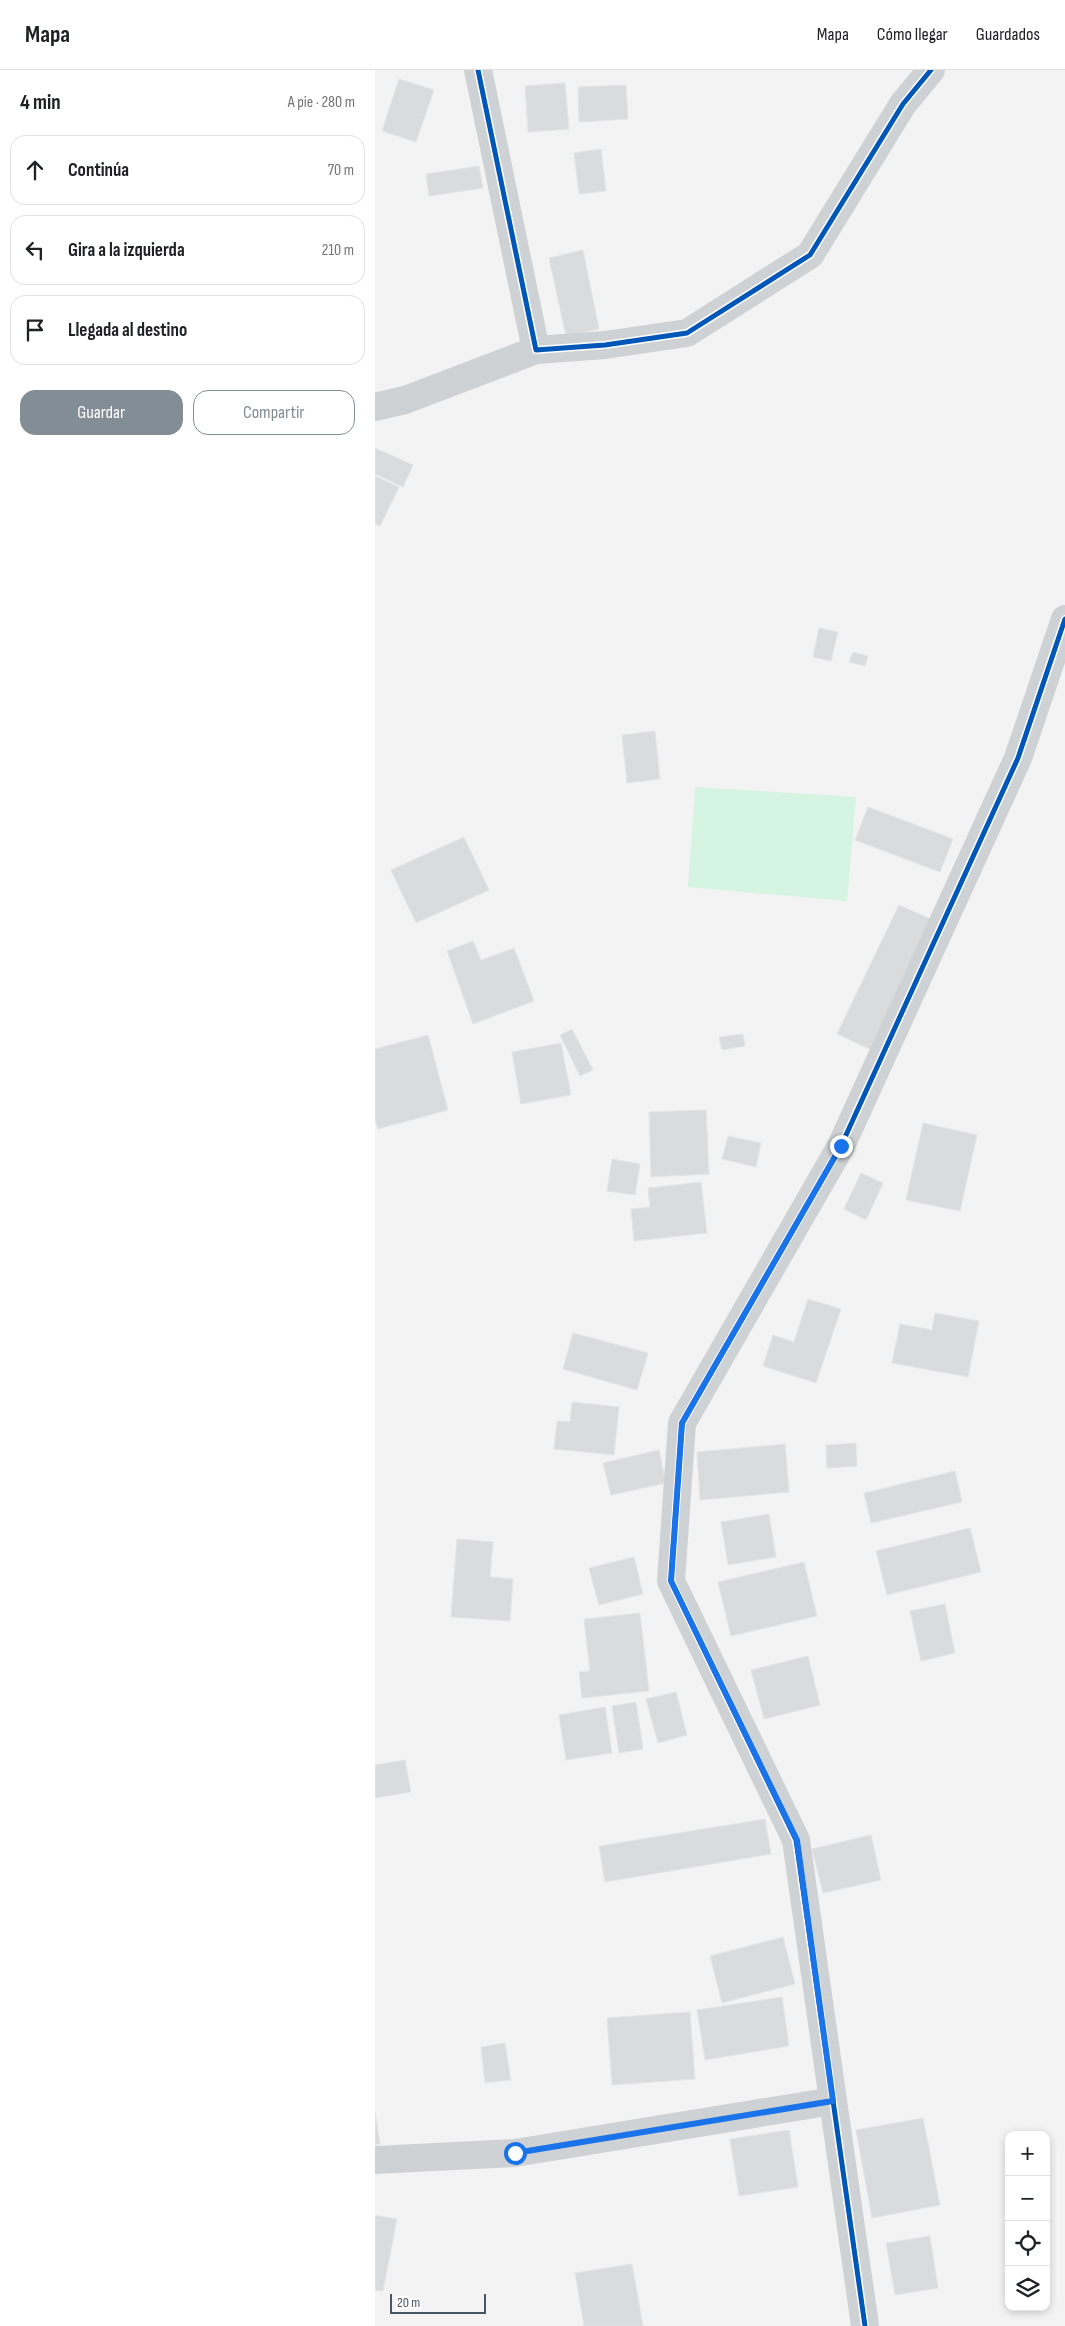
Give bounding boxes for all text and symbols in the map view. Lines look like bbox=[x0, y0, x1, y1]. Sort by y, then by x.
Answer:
text: Mapa bbox=[25, 20, 70, 49]
text: Mapa bbox=[817, 24, 849, 45]
text: Cómo llegar bbox=[877, 24, 948, 45]
text: Guardados bbox=[976, 24, 1040, 45]
text: 4 min bbox=[20, 90, 61, 115]
text: A pie · 280 m bbox=[288, 93, 355, 112]
icon: ahead bbox=[21, 156, 49, 184]
text: Continúa bbox=[68, 159, 129, 182]
text: 70 m bbox=[328, 161, 354, 180]
icon: left bbox=[21, 236, 49, 264]
text: Gira a la izquierda bbox=[68, 239, 185, 262]
text: 210 m bbox=[322, 241, 354, 260]
icon: arrive bbox=[21, 316, 49, 344]
text: Llegada al destino bbox=[68, 319, 187, 342]
button: Guardar bbox=[20, 390, 183, 435]
button: Compartir bbox=[193, 390, 355, 435]
route end bbox=[830, 1135, 853, 1158]
map controls bbox=[1005, 2131, 1050, 2311]
button: + bbox=[1005, 2131, 1050, 2176]
route start bbox=[504, 2142, 527, 2165]
button: − bbox=[1005, 2176, 1050, 2221]
button: locate bbox=[1005, 2221, 1050, 2266]
button: layers bbox=[1005, 2266, 1050, 2311]
scale bar bbox=[390, 2291, 486, 2314]
text: 20 m bbox=[397, 2294, 420, 2311]

